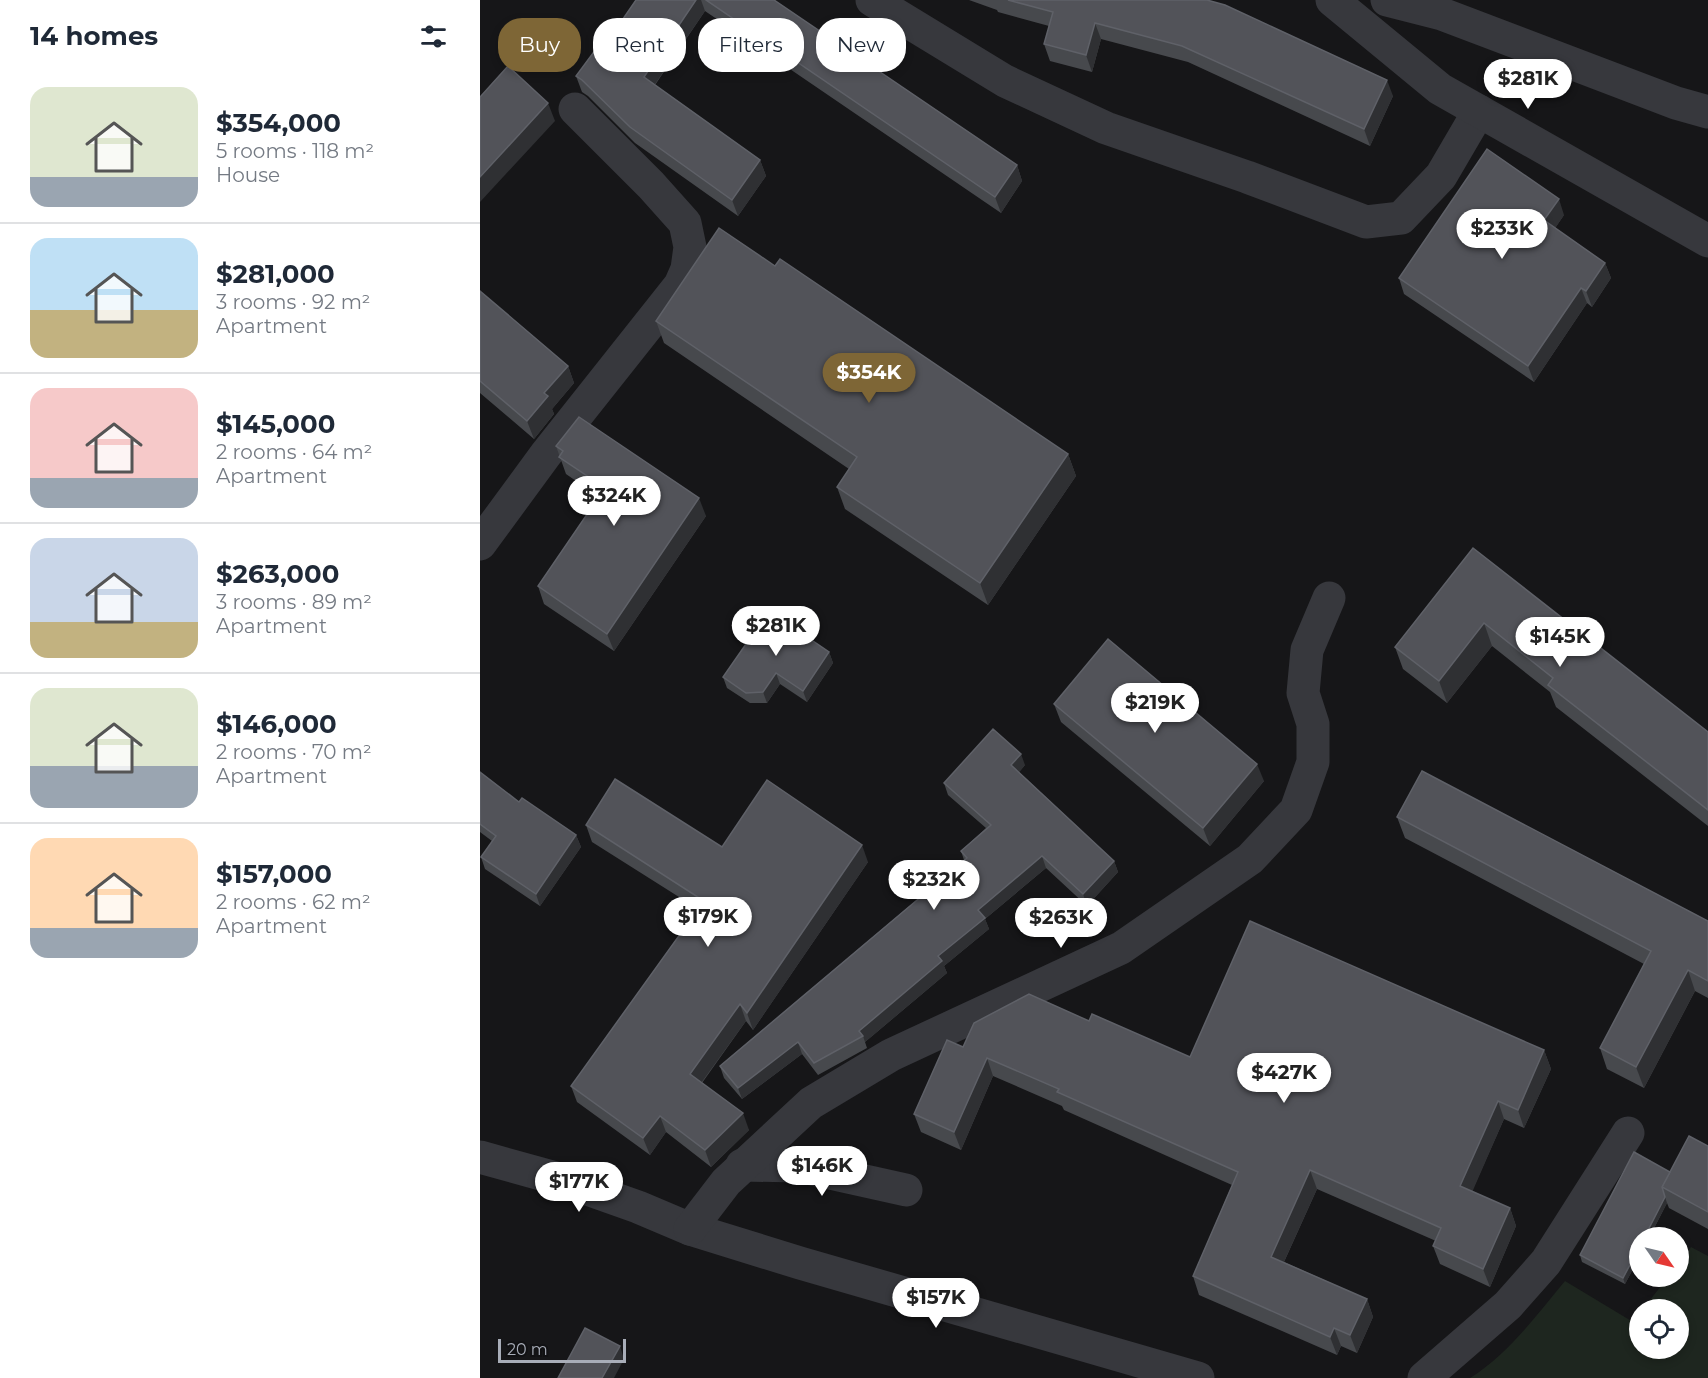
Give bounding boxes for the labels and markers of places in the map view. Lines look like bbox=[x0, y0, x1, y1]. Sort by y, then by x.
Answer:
pin: $281K bbox=[1486, 59, 1570, 110]
pin: $233K bbox=[1460, 209, 1544, 260]
pin: $354K bbox=[827, 353, 911, 404]
pin: $324K bbox=[572, 476, 656, 527]
pin: $281K bbox=[734, 606, 818, 657]
pin: $145K bbox=[1518, 617, 1602, 668]
pin: $219K bbox=[1113, 683, 1197, 734]
pin: $232K bbox=[892, 860, 976, 911]
pin: $179K bbox=[666, 897, 750, 948]
pin: $263K bbox=[1019, 898, 1103, 949]
pin: $427K bbox=[1242, 1053, 1326, 1104]
pin: $146K bbox=[780, 1146, 864, 1197]
pin: $177K bbox=[537, 1162, 621, 1213]
pin: $157K bbox=[894, 1278, 978, 1329]

